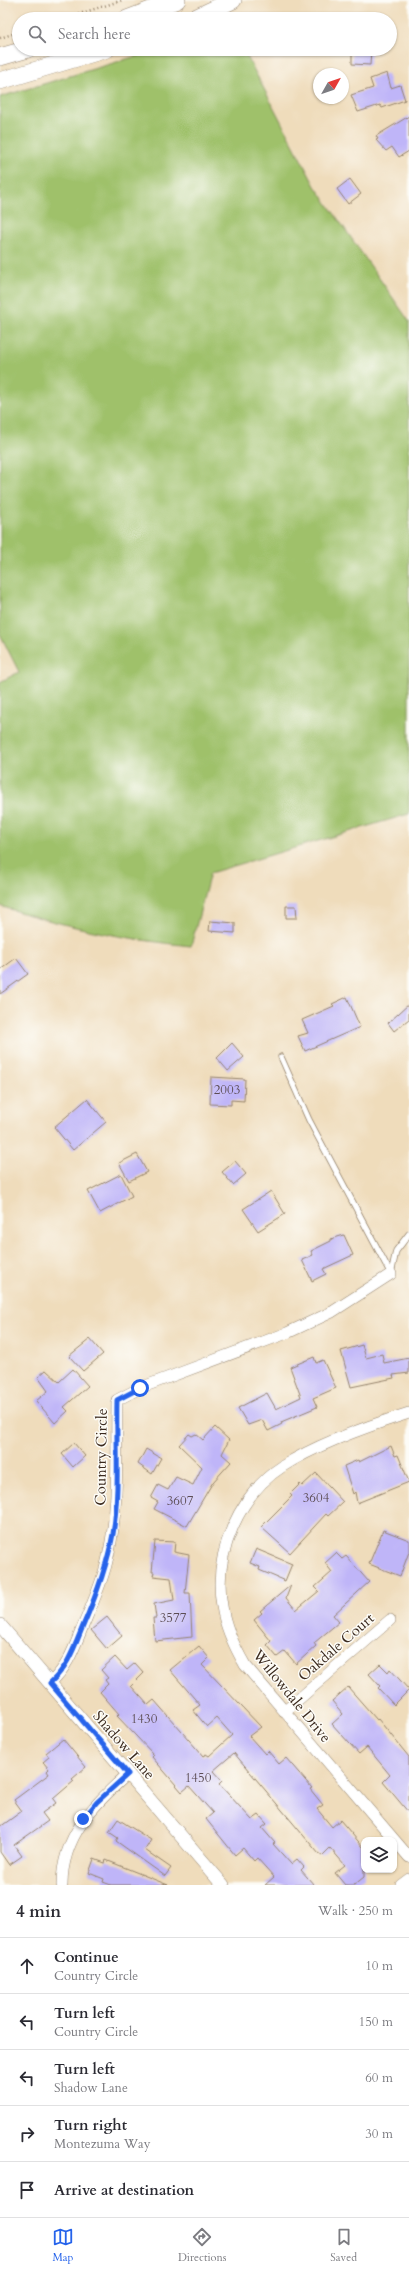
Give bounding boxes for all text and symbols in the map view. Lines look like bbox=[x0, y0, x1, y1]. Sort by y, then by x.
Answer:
search box bbox=[12, 12, 397, 56]
icon: search bbox=[26, 23, 48, 45]
text: Search here bbox=[58, 24, 131, 44]
north arrow bbox=[313, 68, 349, 104]
house number: 2003 bbox=[214, 1081, 240, 1099]
route start bbox=[131, 1379, 149, 1397]
street label: Country Circle bbox=[90, 1408, 112, 1506]
house number: 3604 bbox=[303, 1489, 330, 1507]
house number: 3607 bbox=[167, 1492, 194, 1510]
street label: Oakdale Court bbox=[294, 1608, 378, 1686]
house number: 3577 bbox=[160, 1609, 187, 1627]
street label: Willowdale Drive bbox=[248, 1645, 336, 1747]
street label: Shadow Lane bbox=[88, 1706, 160, 1784]
house number: 1430 bbox=[131, 1710, 158, 1728]
house number: 1450 bbox=[185, 1769, 212, 1787]
route end bbox=[74, 1810, 92, 1828]
map controls bbox=[361, 1837, 397, 1873]
button: layers bbox=[361, 1837, 397, 1873]
text: 4 min bbox=[16, 1900, 61, 1923]
text: Walk · 250 m bbox=[318, 1902, 393, 1920]
text: Continue bbox=[54, 1947, 119, 1967]
icon: ahead bbox=[16, 1955, 38, 1977]
text: 10 m bbox=[365, 1957, 393, 1975]
text: Country Circle bbox=[54, 1967, 138, 1985]
text: Turn left bbox=[54, 2003, 115, 2023]
icon: left bbox=[16, 2011, 38, 2033]
text: 150 m bbox=[359, 2013, 393, 2031]
text: Country Circle bbox=[54, 2023, 138, 2041]
text: Turn left bbox=[54, 2059, 115, 2079]
icon: left bbox=[16, 2067, 38, 2089]
text: 60 m bbox=[365, 2069, 393, 2087]
text: Shadow Lane bbox=[54, 2079, 128, 2097]
text: Turn right bbox=[54, 2115, 127, 2135]
icon: right bbox=[16, 2123, 38, 2145]
text: 30 m bbox=[365, 2125, 393, 2143]
text: Montezuma Way bbox=[54, 2135, 151, 2153]
icon: arrive bbox=[16, 2179, 38, 2201]
text: Arrive at destination bbox=[54, 2180, 194, 2200]
tab: Map bbox=[52, 2226, 74, 2265]
tab: Directions bbox=[178, 2226, 226, 2265]
tab: Saved bbox=[330, 2226, 357, 2265]

